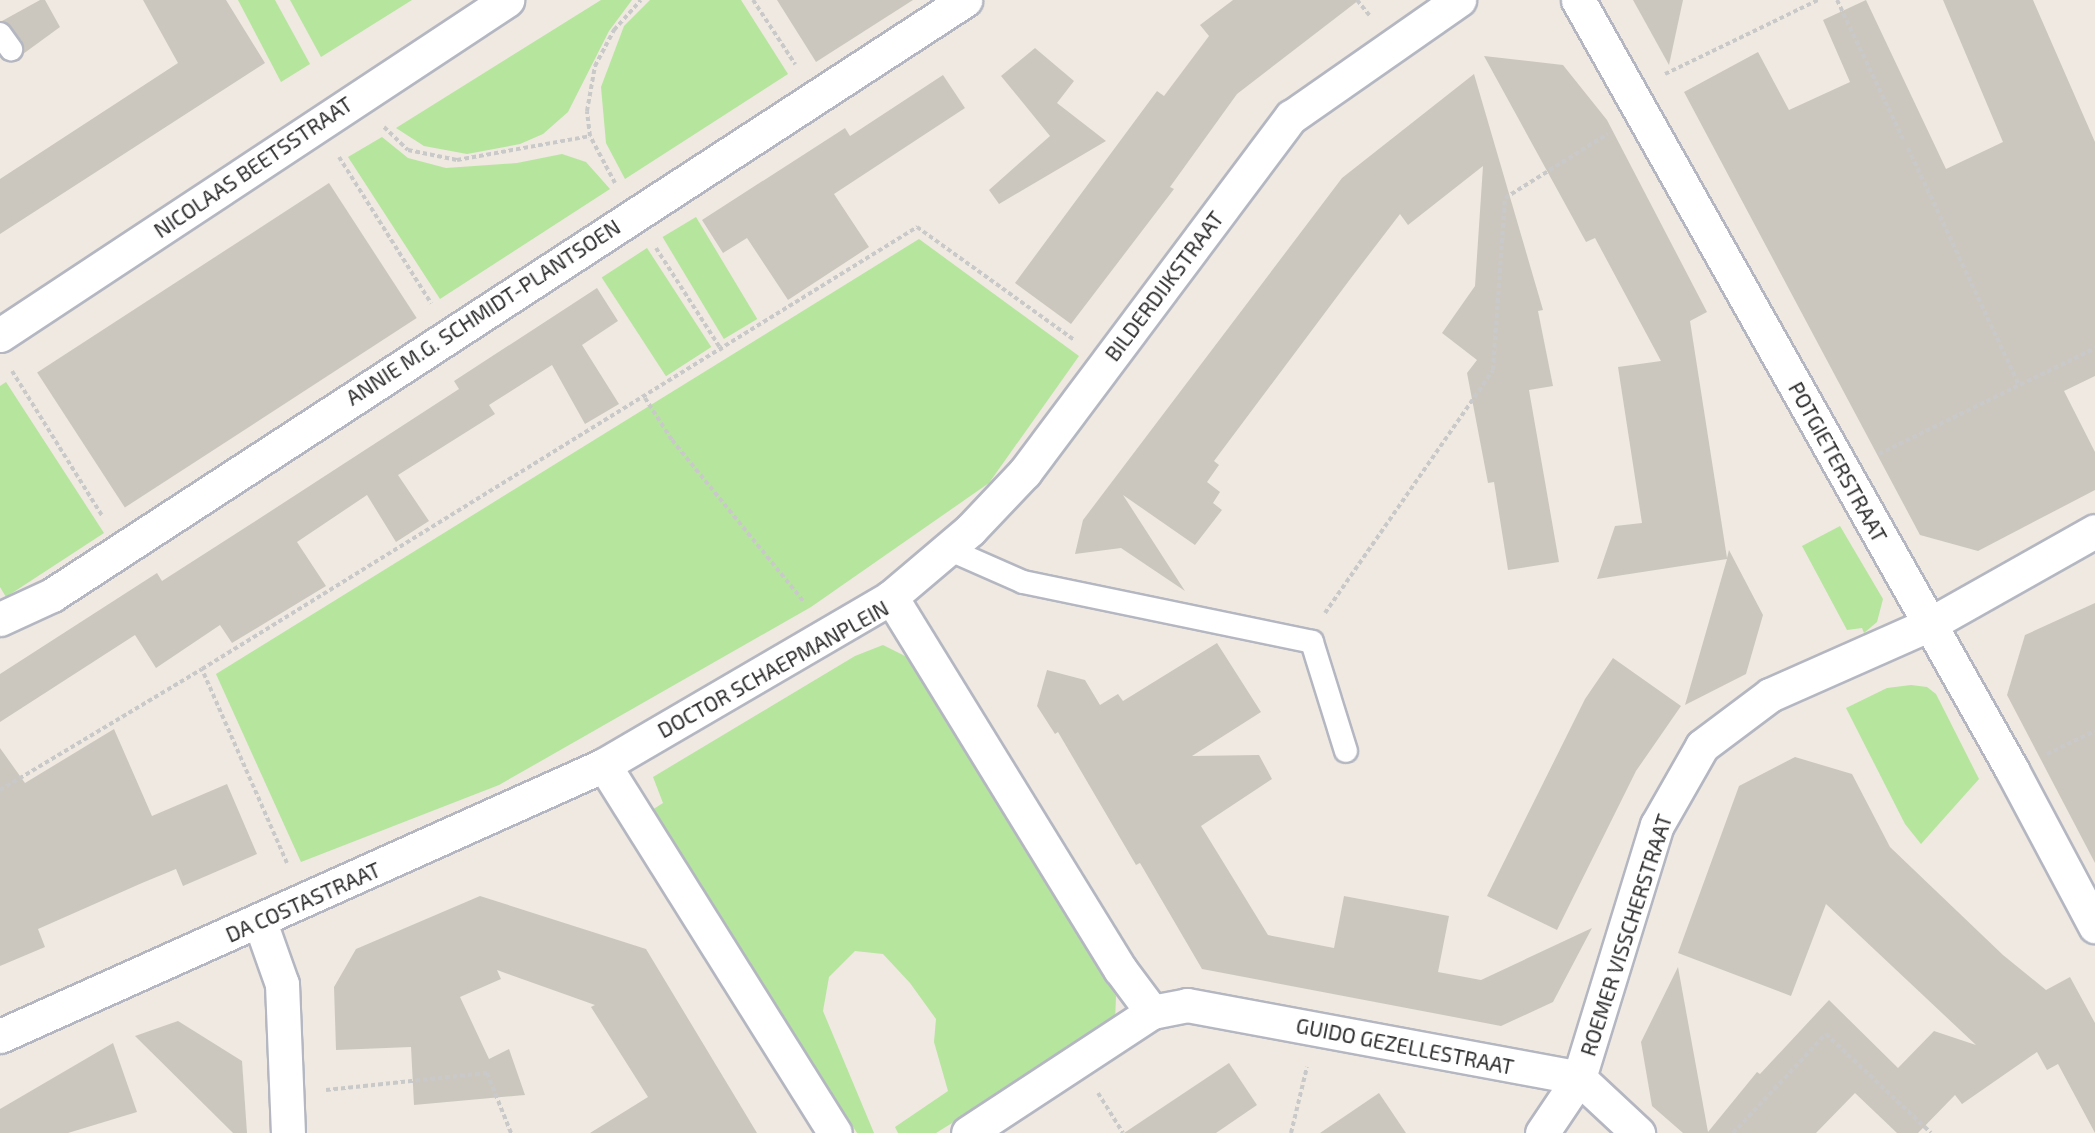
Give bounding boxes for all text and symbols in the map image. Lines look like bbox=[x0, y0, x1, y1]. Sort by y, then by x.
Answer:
street label: NICOLAAS BEETSSTRAAT bbox=[149, 91, 357, 243]
street label: BILDERDIJKSTRAAT bbox=[1099, 206, 1229, 366]
street label: ANNIE M.G. SCHMIDT-PLANTSOEN bbox=[341, 214, 625, 410]
street label: POTGIETERSTRAAT bbox=[1783, 377, 1893, 547]
street label: DOCTOR SCHAEPMANPLEIN bbox=[653, 595, 893, 743]
street label: ROEMER VISSCHERSTRAAT bbox=[1575, 811, 1677, 1059]
street label: DA COSTASTRAAT bbox=[221, 856, 385, 948]
street label: GUIDO GEZELLESTRAAT bbox=[1294, 1013, 1516, 1079]

